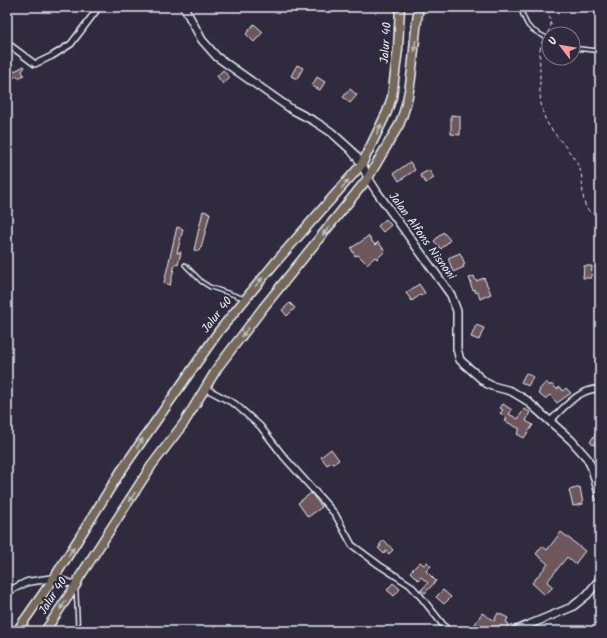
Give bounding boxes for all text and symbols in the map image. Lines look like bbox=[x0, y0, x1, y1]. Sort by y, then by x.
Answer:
street label: Jalur 40 bbox=[375, 22, 397, 64]
north arrow bbox=[541, 26, 581, 66]
text: U bbox=[544, 34, 563, 49]
one-way arrow bbox=[411, 40, 418, 52]
one-way arrow bbox=[376, 124, 382, 135]
one-way arrow bbox=[340, 179, 349, 189]
street label: Jalan Alfons Nisnoni bbox=[384, 188, 461, 285]
one-way arrow bbox=[322, 225, 331, 236]
one-way arrow bbox=[255, 277, 264, 287]
street label: Jalur 40 bbox=[197, 293, 237, 337]
one-way arrow bbox=[241, 326, 249, 337]
one-way arrow bbox=[136, 437, 144, 448]
one-way arrow bbox=[128, 491, 136, 502]
one-way arrow bbox=[67, 546, 74, 558]
street label: Jalur 40 bbox=[34, 573, 72, 619]
one-way arrow bbox=[59, 599, 66, 611]

